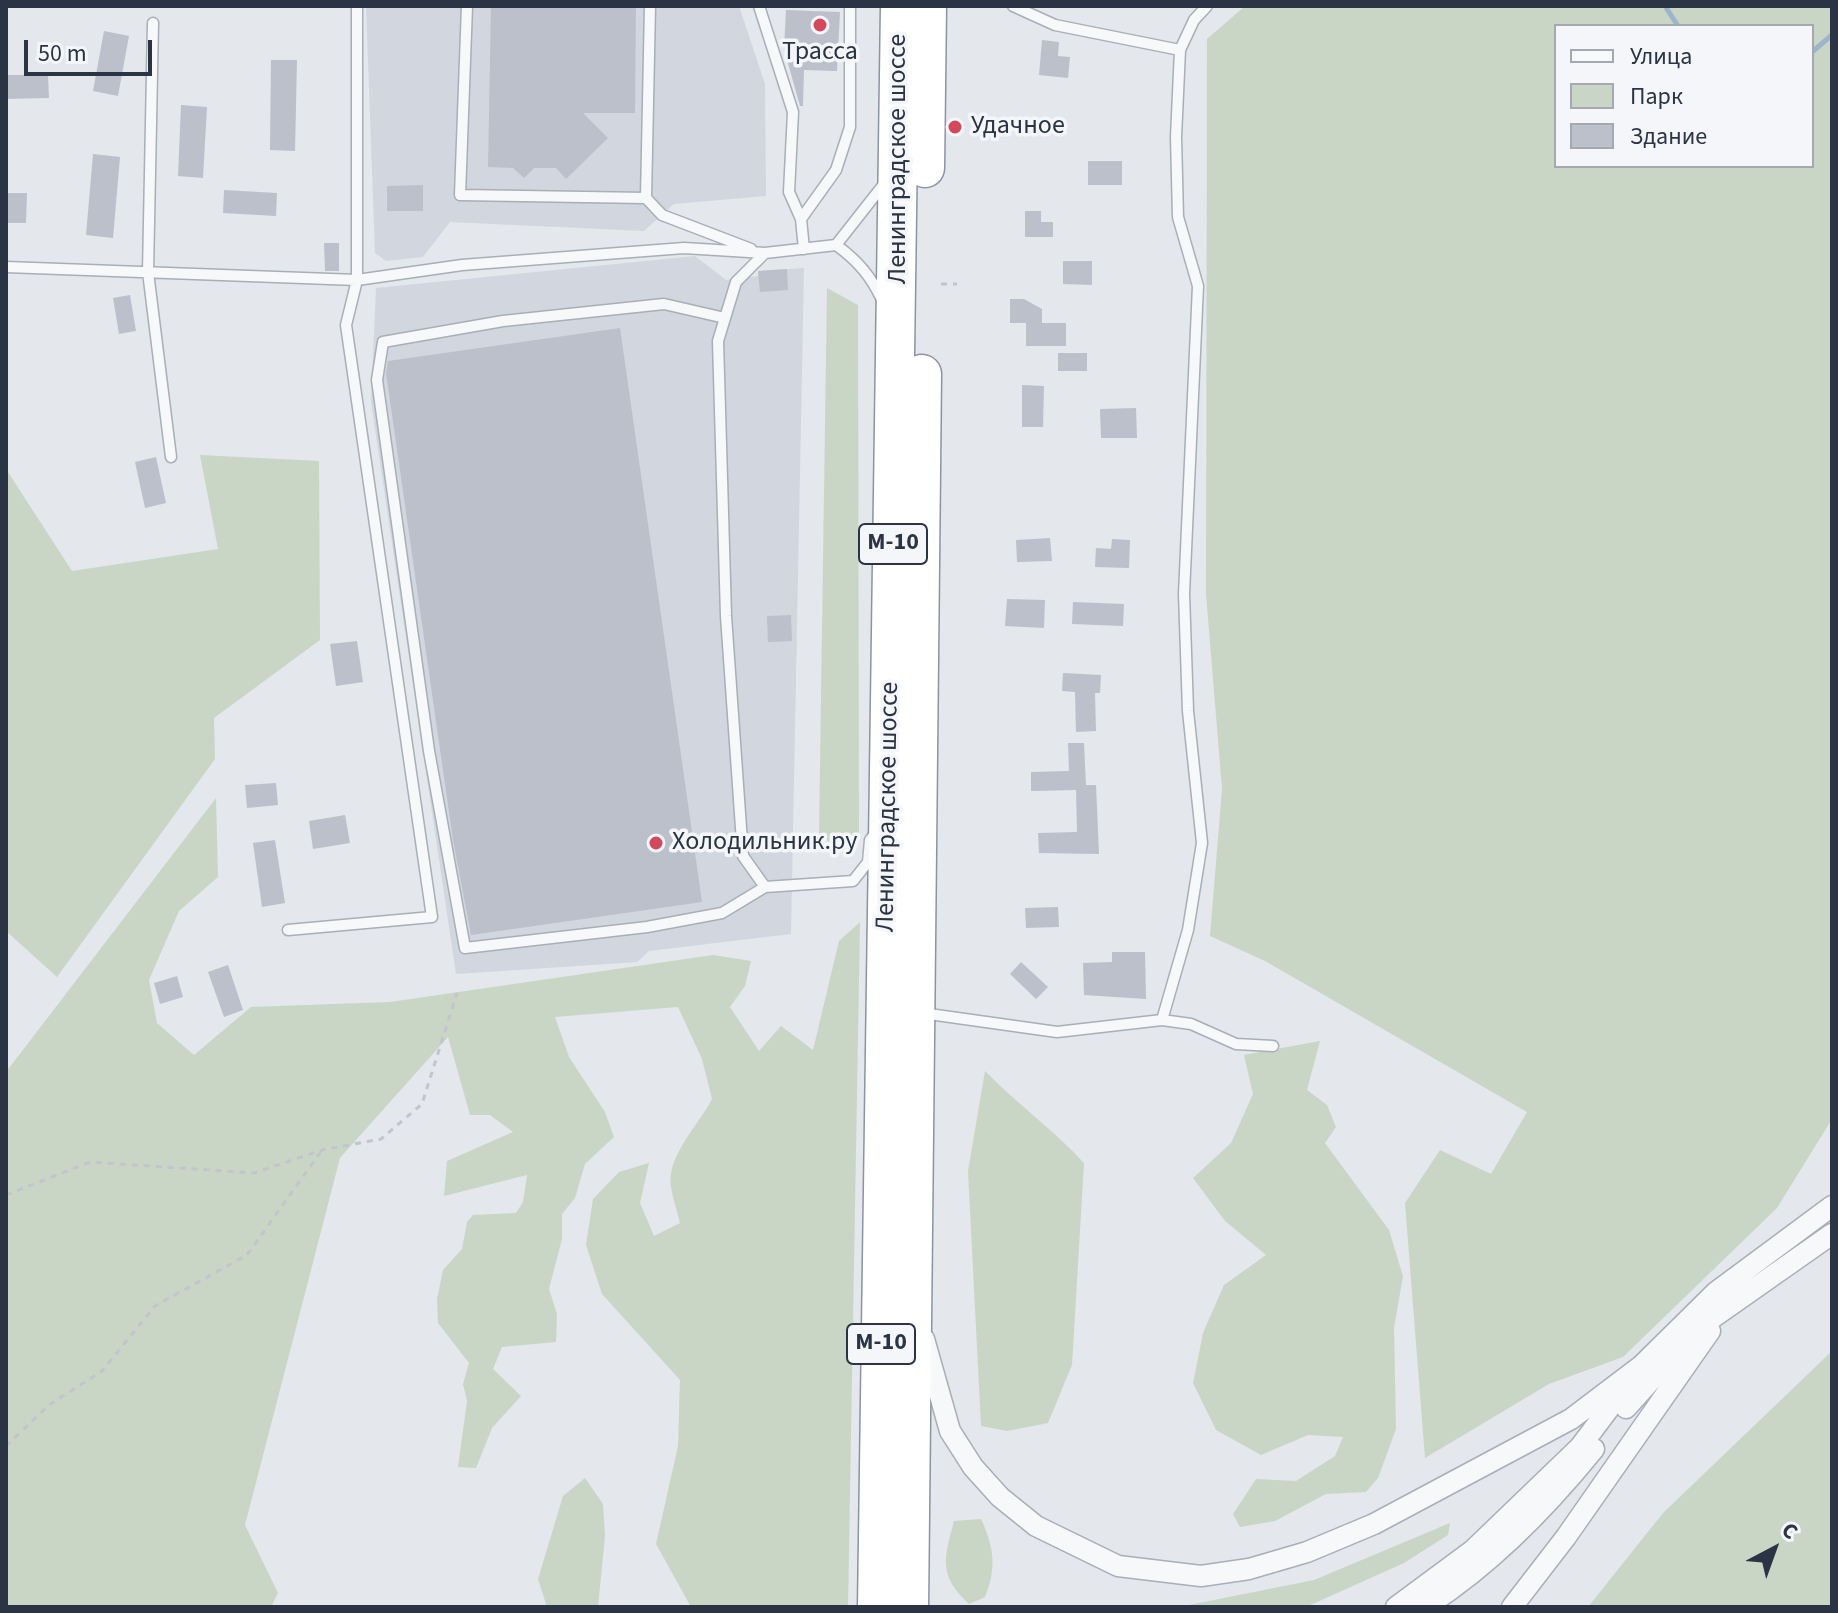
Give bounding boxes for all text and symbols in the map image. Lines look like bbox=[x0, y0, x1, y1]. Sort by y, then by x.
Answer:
marker: Трасса bbox=[811, 16, 829, 34]
scale bar bbox=[28, 24, 156, 74]
legend bbox=[1554, 24, 1814, 168]
street label: Ленинградское шоссе bbox=[883, 34, 915, 284]
text: 50 m bbox=[38, 36, 87, 71]
place label: Трасса bbox=[782, 37, 858, 69]
text: Улица bbox=[1630, 39, 1692, 74]
text: Парк bbox=[1630, 79, 1683, 114]
place label: Удачное bbox=[971, 111, 1065, 143]
marker: Удачное bbox=[946, 118, 964, 136]
text: Здание bbox=[1630, 119, 1707, 154]
road number: М-10 bbox=[859, 524, 927, 564]
street label: Ленинградское шоссе bbox=[871, 682, 907, 932]
place label: Холодильник.ру bbox=[672, 827, 857, 859]
marker: Холодильник.ру bbox=[647, 834, 665, 852]
road number: М-10 bbox=[847, 1324, 915, 1364]
north arrow bbox=[1734, 1509, 1814, 1589]
text: С bbox=[1774, 1515, 1805, 1547]

